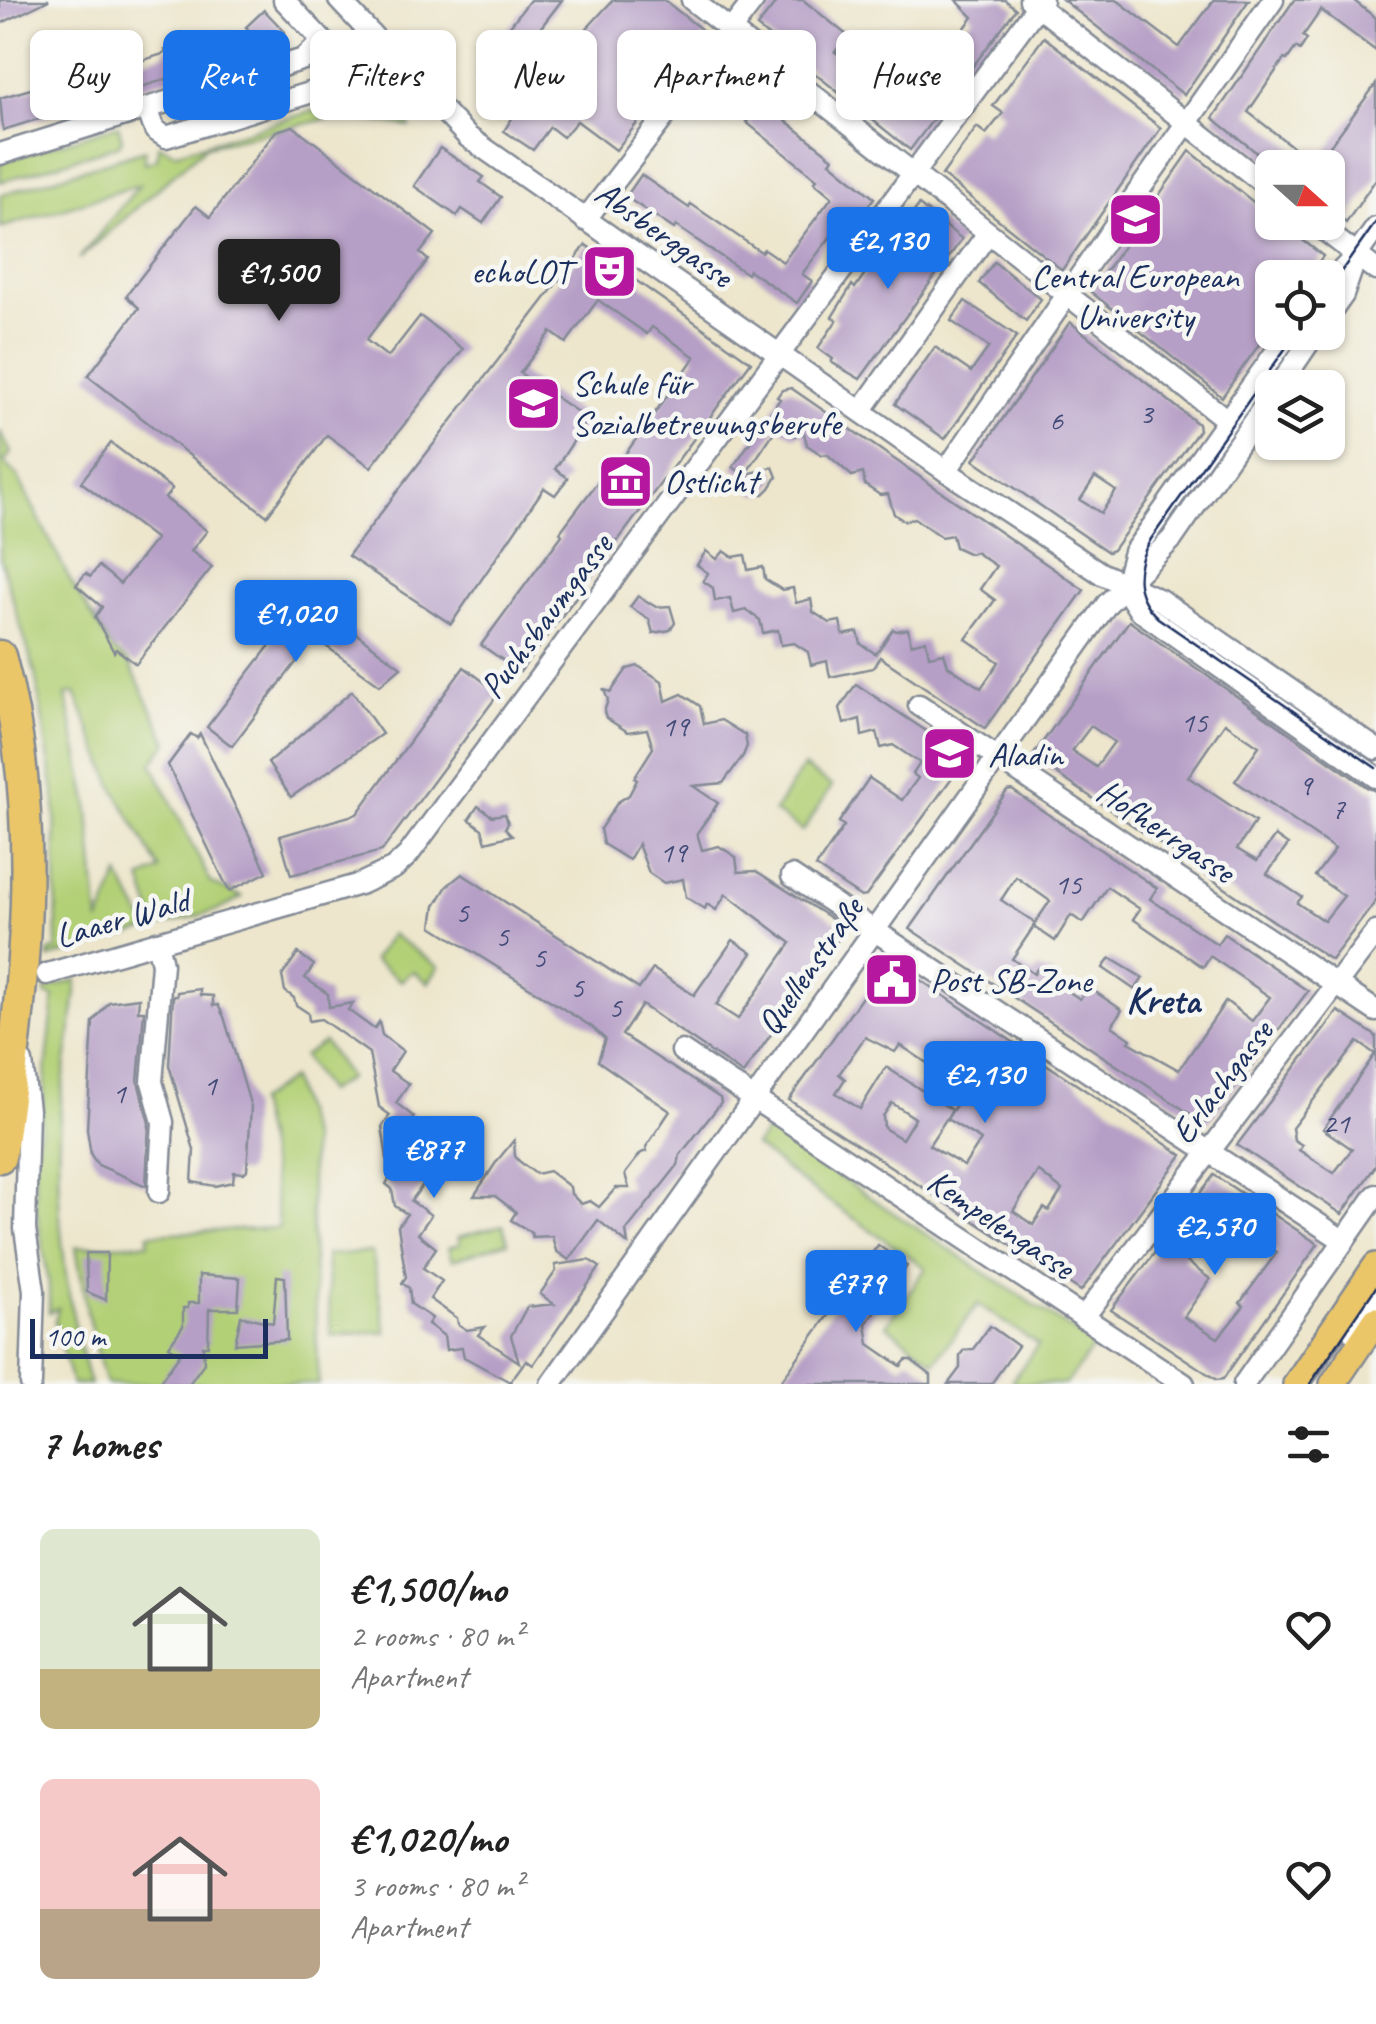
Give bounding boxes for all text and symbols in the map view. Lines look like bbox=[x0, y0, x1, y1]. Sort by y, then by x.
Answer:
chip: Buy bbox=[30, 30, 143, 120]
chip: Rent bbox=[163, 30, 290, 120]
chip: Filters bbox=[310, 30, 456, 120]
chip: New bbox=[476, 30, 597, 120]
chip: Apartment bbox=[617, 30, 816, 120]
chip: House bbox=[836, 30, 974, 120]
north arrow bbox=[1255, 150, 1345, 240]
map controls bbox=[1255, 150, 1345, 460]
street label: Absberggasse bbox=[586, 170, 744, 299]
school or university icon: Central European University bbox=[1105, 190, 1165, 250]
pin: €2,130 bbox=[807, 207, 969, 292]
text: €2,130 bbox=[849, 219, 927, 260]
pin: €1,500 bbox=[198, 239, 360, 324]
theatre icon: echoLOT bbox=[579, 241, 639, 301]
place label: echoLOT bbox=[471, 249, 579, 294]
text: €1,500 bbox=[240, 251, 318, 292]
place label: Central European University bbox=[1031, 254, 1240, 339]
button: locate bbox=[1255, 260, 1345, 350]
place label: Schule für Sozialbetreuungsberufe bbox=[572, 361, 843, 446]
button: layers bbox=[1255, 370, 1345, 460]
school or university icon: Schule für Sozialbetreuungsberufe bbox=[503, 373, 563, 433]
house number: 3 bbox=[1139, 394, 1155, 432]
house number: 6 bbox=[1049, 401, 1064, 439]
museum icon: Ostlicht bbox=[595, 451, 655, 511]
place label: Ostlicht bbox=[664, 459, 762, 504]
street label: Puchsbaumgasse bbox=[469, 523, 624, 707]
pin: €1,020 bbox=[215, 580, 377, 665]
text: €1,020 bbox=[257, 592, 335, 633]
house number: 15 bbox=[1181, 703, 1209, 741]
house number: 19 bbox=[662, 707, 691, 745]
school or university icon: Aladin bbox=[919, 724, 979, 784]
place label: Aladin bbox=[988, 732, 1065, 777]
house number: 9 bbox=[1298, 766, 1314, 804]
street label: Hofherrgasse bbox=[1088, 769, 1246, 895]
house number: 7 bbox=[1331, 789, 1346, 827]
house number: 19 bbox=[660, 833, 689, 871]
house number: 15 bbox=[1055, 865, 1083, 903]
street label: Laaer Wald bbox=[50, 876, 199, 958]
street label: Quellenstraße bbox=[746, 886, 875, 1043]
house number: 5 bbox=[455, 893, 470, 931]
house number: 5 bbox=[495, 917, 510, 955]
house number: 5 bbox=[532, 938, 547, 976]
public building icon: Post SB-Zone bbox=[861, 950, 921, 1010]
place label: Post SB-Zone bbox=[930, 958, 1094, 1003]
house number: 5 bbox=[570, 968, 585, 1006]
district label: Kreta bbox=[1126, 977, 1203, 1024]
house number: 5 bbox=[608, 988, 623, 1026]
street label: Erlachgasse bbox=[1161, 1009, 1285, 1153]
pin: €2,130 bbox=[904, 1041, 1066, 1126]
text: €2,130 bbox=[946, 1053, 1024, 1094]
house number: 1 bbox=[203, 1066, 218, 1104]
house number: 1 bbox=[112, 1074, 127, 1112]
house number: 21 bbox=[1323, 1104, 1351, 1142]
pin: €877 bbox=[375, 1116, 493, 1201]
text: €877 bbox=[405, 1128, 463, 1169]
street label: Kempelengasse bbox=[919, 1158, 1085, 1291]
pin: €2,570 bbox=[1134, 1193, 1296, 1278]
text: €2,570 bbox=[1176, 1205, 1254, 1246]
pin: €779 bbox=[797, 1250, 915, 1335]
text: €779 bbox=[828, 1262, 884, 1303]
scale bar bbox=[30, 1314, 268, 1358]
text: 100 m bbox=[45, 1319, 105, 1354]
icon: filters bbox=[1281, 1417, 1336, 1472]
text: 7 homes bbox=[40, 1418, 158, 1471]
text: €1,500/mo bbox=[350, 1562, 506, 1615]
icon: home bbox=[120, 1569, 240, 1689]
icon: heart bbox=[1281, 1602, 1336, 1657]
text: 2 rooms · 80 m² bbox=[350, 1615, 523, 1656]
text: Apartment bbox=[350, 1656, 468, 1697]
text: €1,020/mo bbox=[350, 1812, 507, 1865]
icon: home bbox=[120, 1819, 240, 1939]
icon: heart bbox=[1281, 1852, 1336, 1907]
text: 3 rooms · 80 m² bbox=[350, 1865, 523, 1906]
text: Apartment bbox=[350, 1906, 468, 1947]

